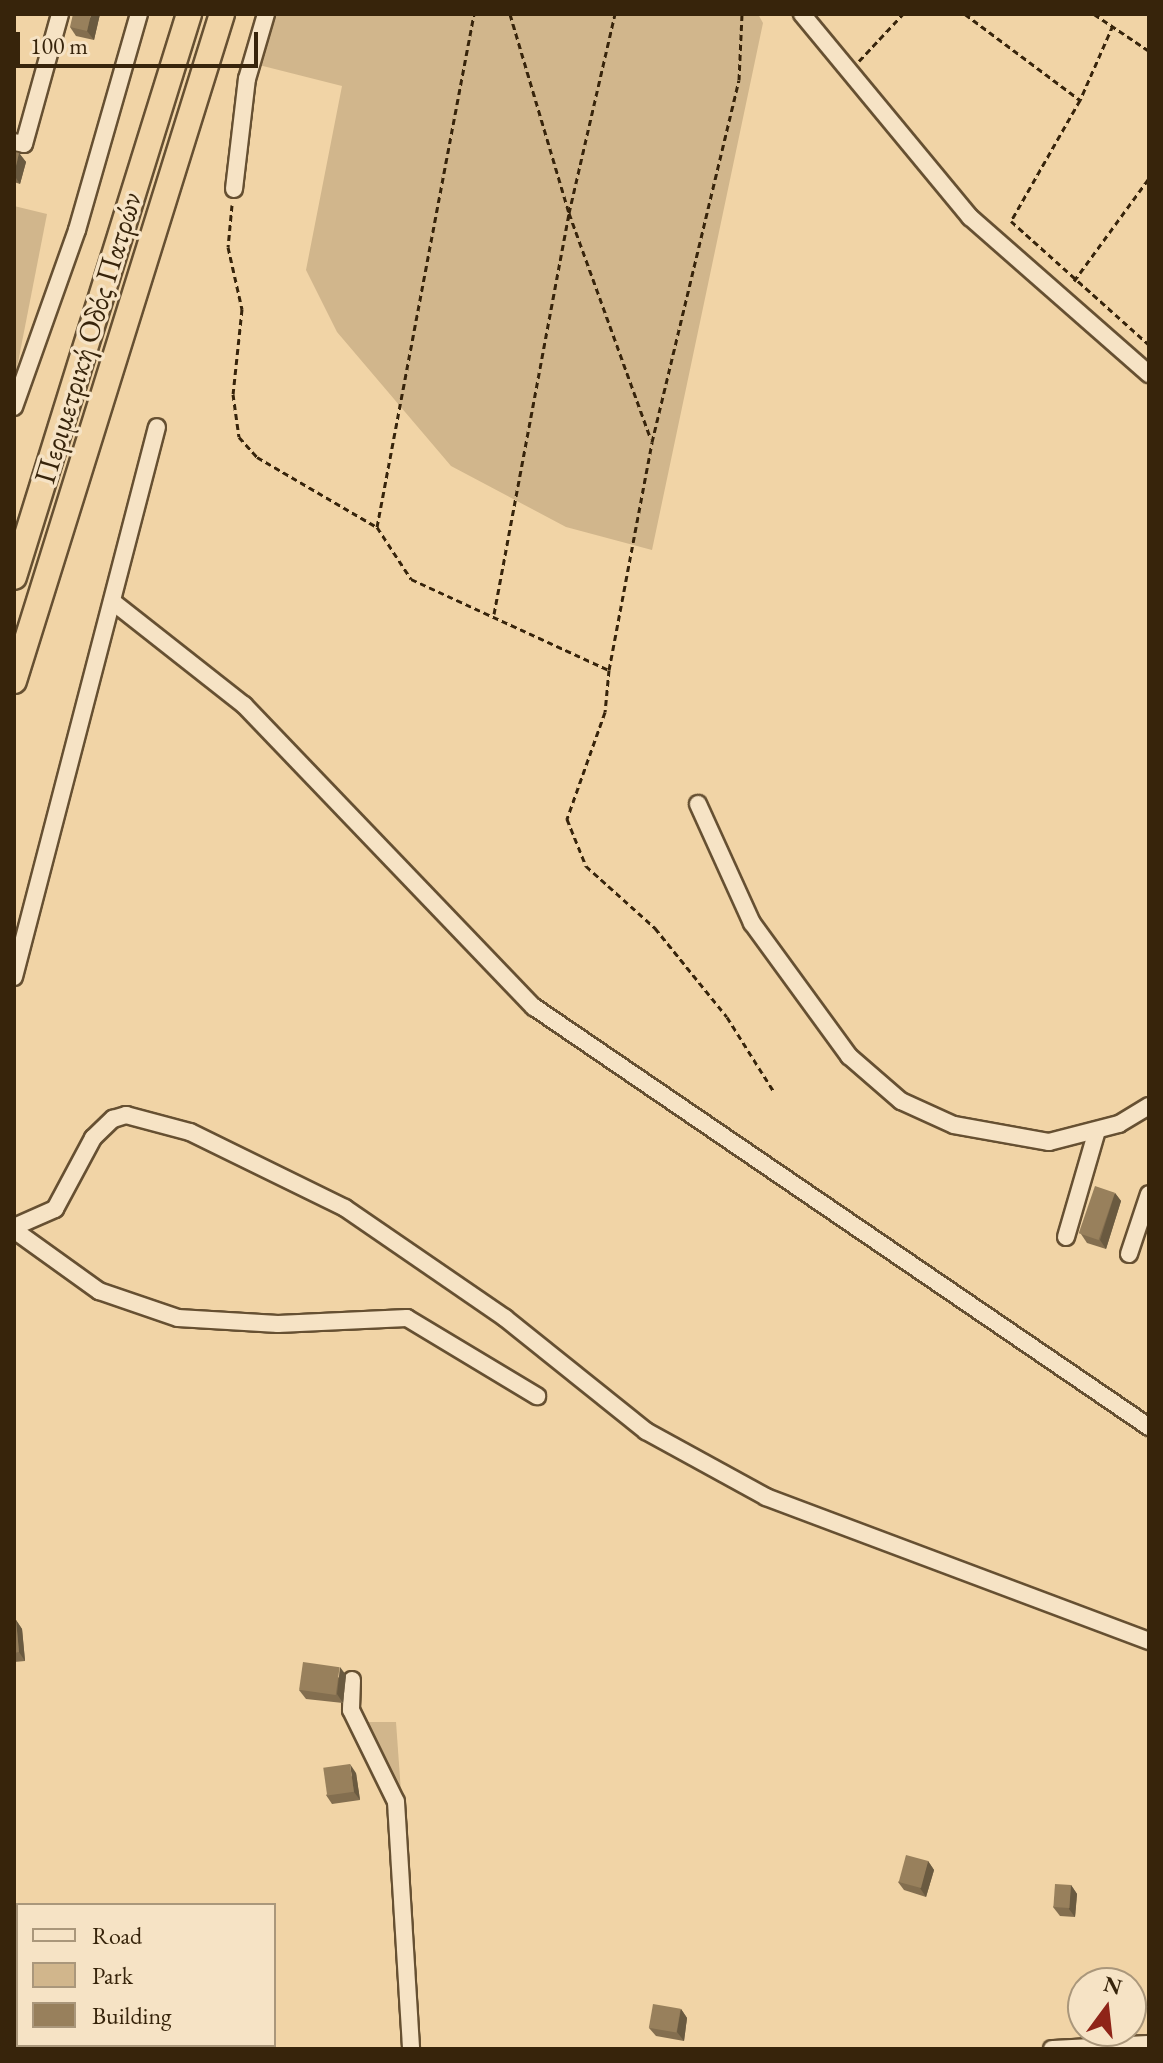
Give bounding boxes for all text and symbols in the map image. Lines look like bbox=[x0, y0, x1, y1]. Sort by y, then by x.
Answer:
scale bar bbox=[20, 16, 262, 66]
text: 100 m bbox=[30, 30, 88, 61]
street label: Περιμετρική Οδός Πατρών bbox=[26, 188, 150, 488]
legend bbox=[16, 1903, 276, 2047]
text: Road bbox=[92, 1920, 142, 1951]
text: Park bbox=[92, 1960, 133, 1991]
north arrow bbox=[1067, 1967, 1147, 2047]
text: N bbox=[1100, 1969, 1125, 2002]
text: Building bbox=[92, 2000, 172, 2031]

